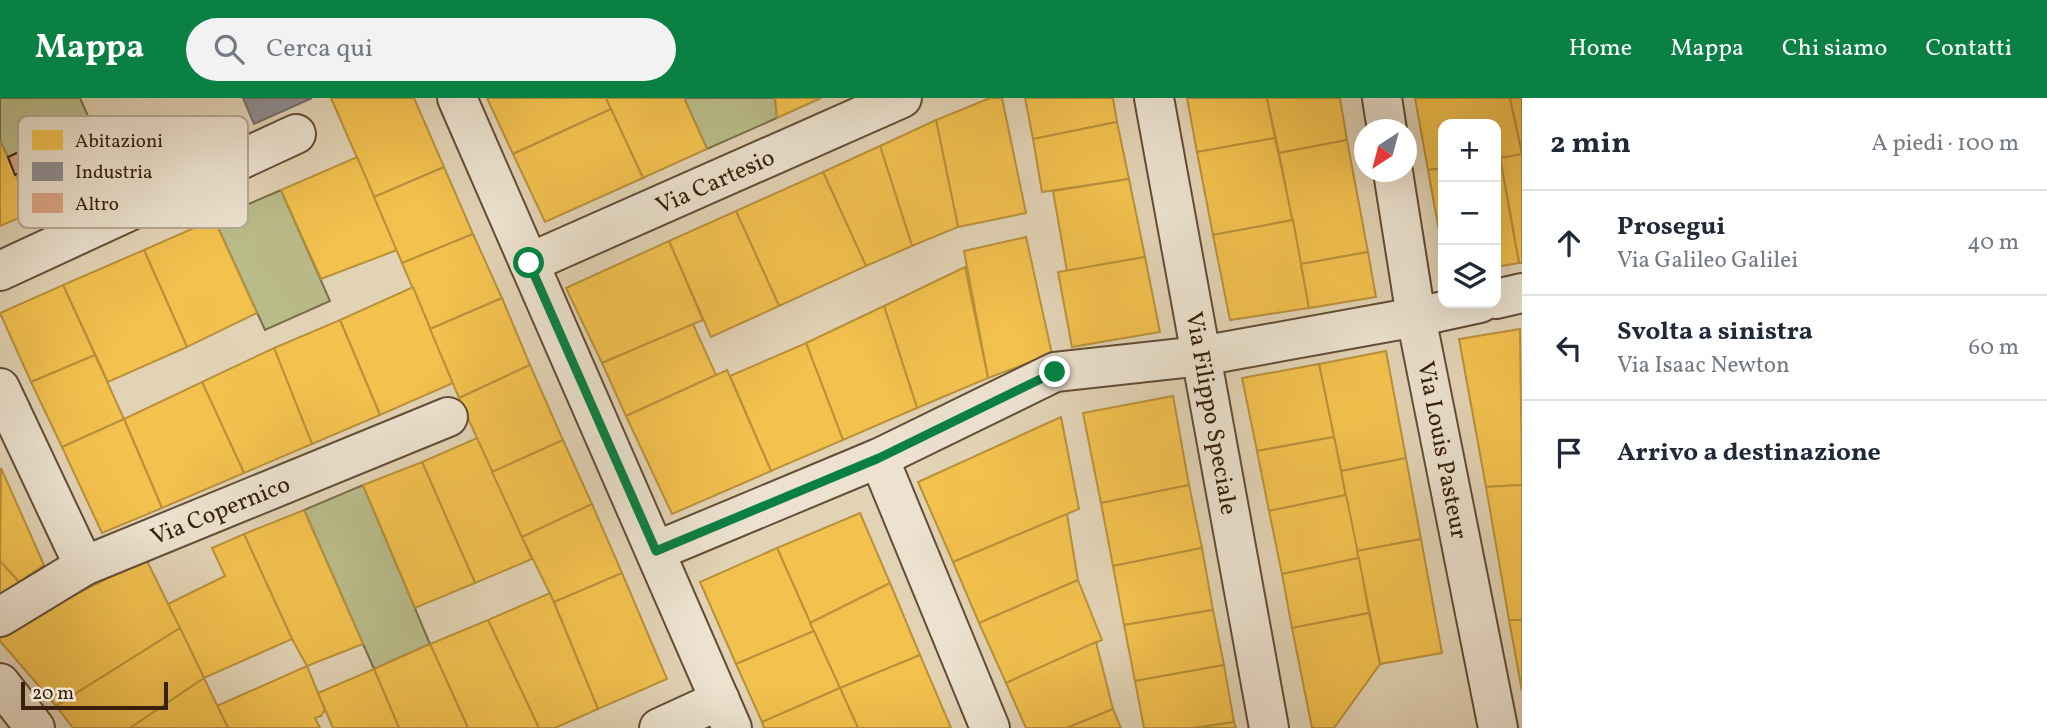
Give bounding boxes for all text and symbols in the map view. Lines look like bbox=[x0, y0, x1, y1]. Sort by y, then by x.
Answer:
search box bbox=[186, 18, 676, 81]
text: Mappa bbox=[35, 26, 144, 72]
icon: search bbox=[210, 30, 248, 68]
text: Cerca qui bbox=[266, 31, 373, 67]
text: Home bbox=[1569, 32, 1632, 66]
text: Mappa bbox=[1670, 32, 1744, 66]
text: Chi siamo bbox=[1782, 32, 1887, 66]
text: Contatti bbox=[1925, 32, 2012, 66]
legend bbox=[18, 116, 248, 228]
north arrow bbox=[1354, 119, 1417, 182]
map controls bbox=[1438, 119, 1501, 308]
button: + bbox=[1438, 119, 1501, 182]
text: 2 min bbox=[1550, 123, 1631, 165]
text: A piedi · 100 m bbox=[1872, 128, 2019, 160]
text: Abitazioni bbox=[75, 129, 163, 155]
street label: Via Cartesio bbox=[651, 142, 781, 224]
text: Industria bbox=[75, 160, 152, 186]
button: − bbox=[1438, 182, 1501, 245]
text: Altro bbox=[75, 192, 119, 218]
text: Prosegui bbox=[1617, 209, 1725, 245]
icon: ahead bbox=[1550, 224, 1588, 262]
text: 40 m bbox=[1967, 227, 2019, 259]
button: layers bbox=[1438, 245, 1501, 308]
text: Via Galileo Galilei bbox=[1617, 245, 1798, 277]
route start bbox=[513, 247, 544, 278]
street label: Via Filippo Speciale bbox=[1175, 309, 1245, 517]
text: Svolta a sinistra bbox=[1617, 314, 1813, 350]
icon: left bbox=[1550, 329, 1588, 367]
text: 60 m bbox=[1969, 332, 2019, 364]
text: Via Isaac Newton bbox=[1617, 350, 1790, 382]
route end bbox=[1039, 356, 1070, 387]
street label: Via Louis Pasteur bbox=[1407, 358, 1475, 542]
icon: arrive bbox=[1550, 434, 1588, 472]
text: Arrivo a destinazione bbox=[1617, 435, 1881, 471]
street label: Via Copernico bbox=[146, 468, 296, 555]
scale bar bbox=[21, 679, 168, 711]
text: 20 m bbox=[32, 681, 74, 707]

